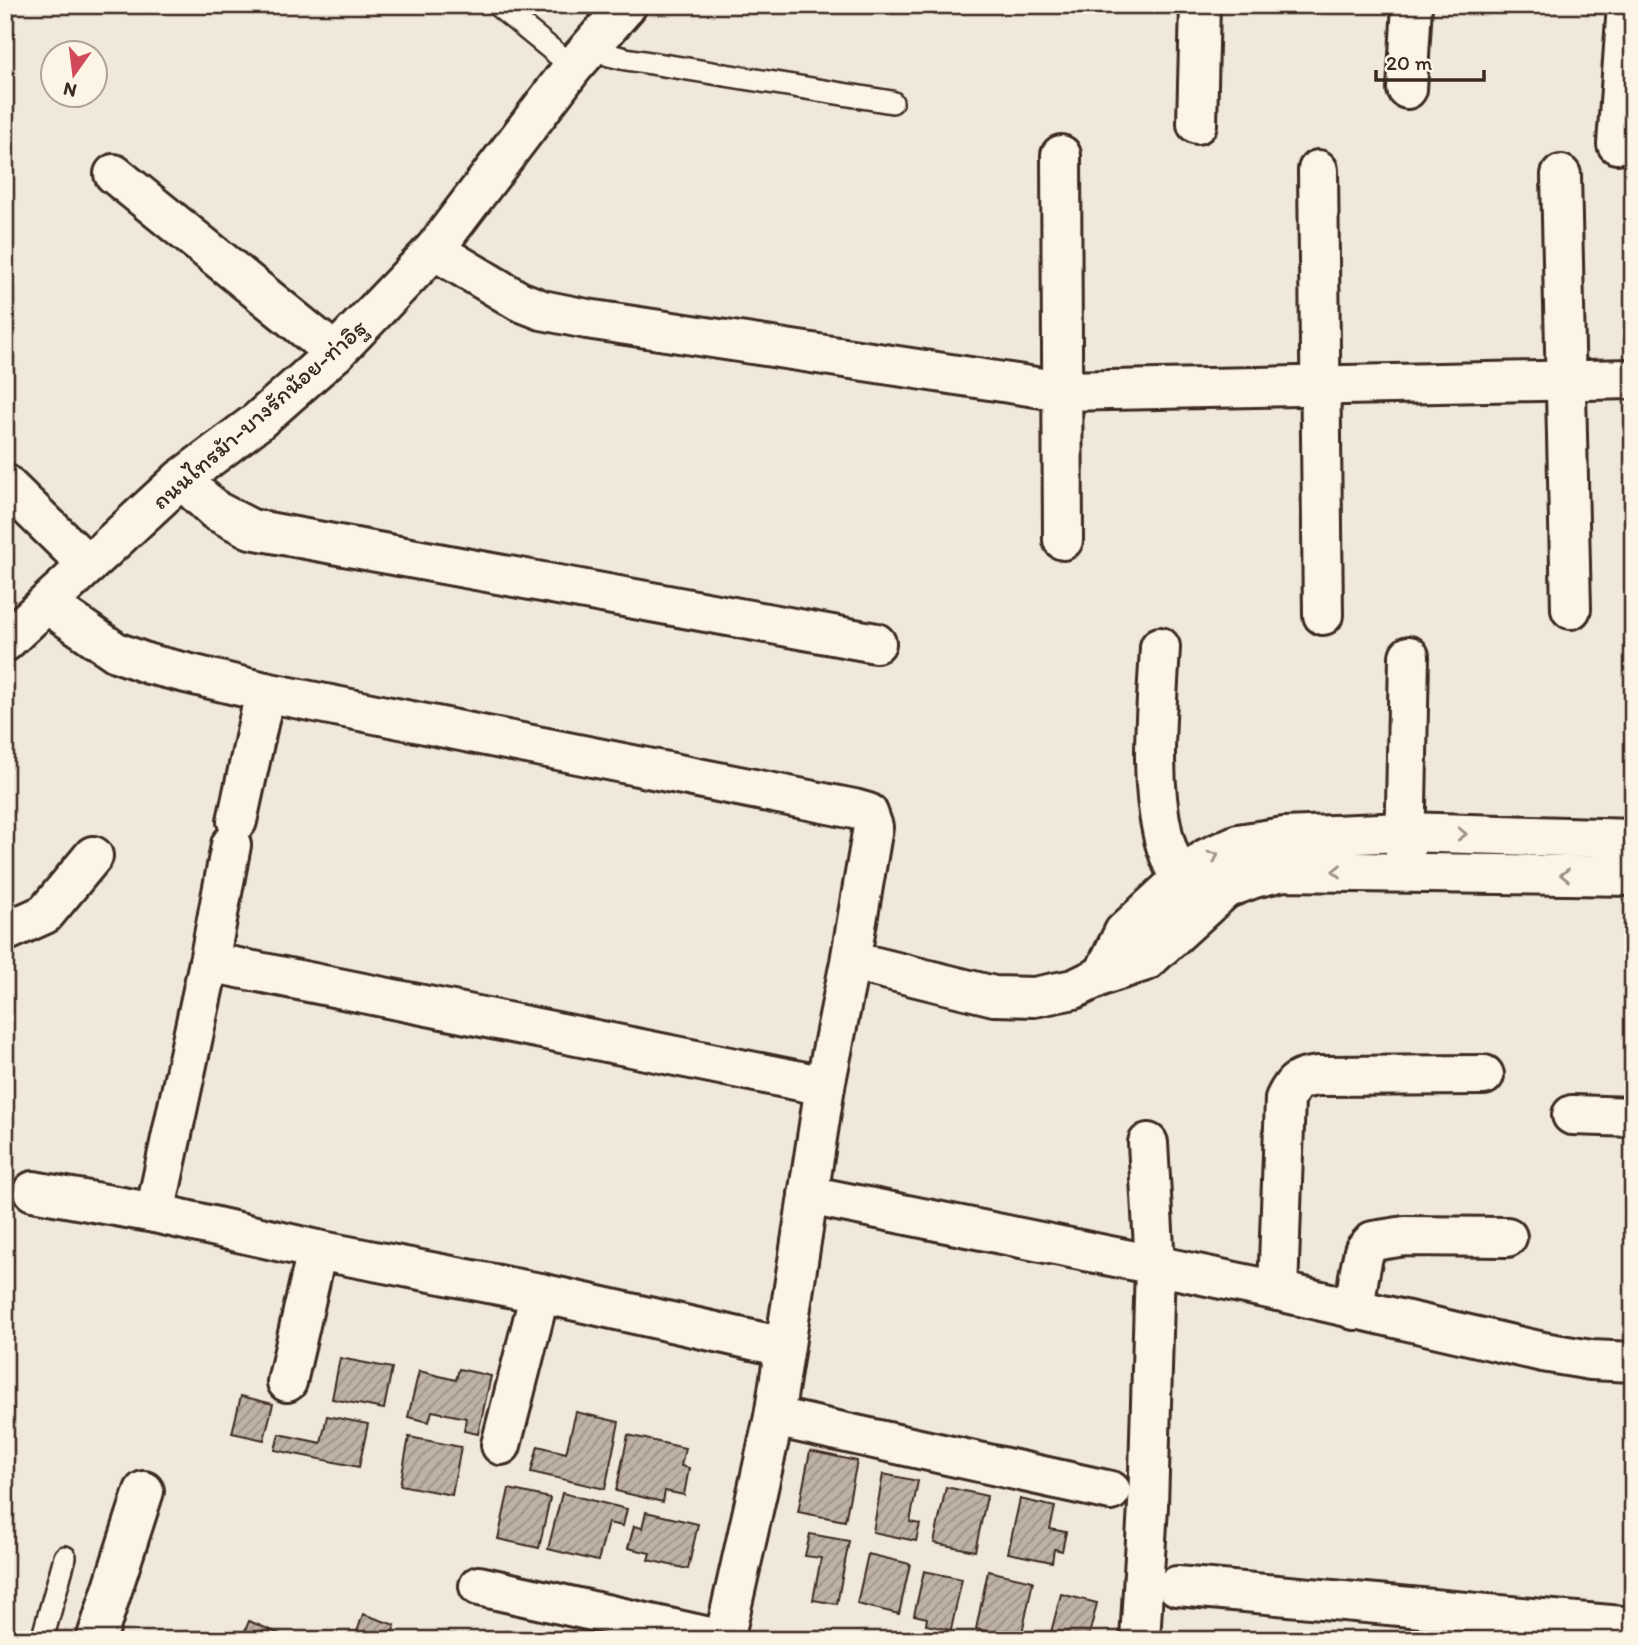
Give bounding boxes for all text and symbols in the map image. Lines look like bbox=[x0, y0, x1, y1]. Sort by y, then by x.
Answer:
north arrow bbox=[38, 38, 108, 108]
scale bar bbox=[1376, 38, 1484, 82]
text: 20 m bbox=[1386, 50, 1433, 75]
text: N bbox=[61, 77, 79, 103]
street label: ถนนไทรม้า-บางรักน้อย-ท่าอิฐ bbox=[146, 313, 374, 517]
one-way arrow bbox=[1457, 826, 1468, 841]
one-way arrow bbox=[1207, 851, 1219, 864]
one-way arrow bbox=[1331, 863, 1342, 879]
one-way arrow bbox=[1559, 867, 1569, 883]

